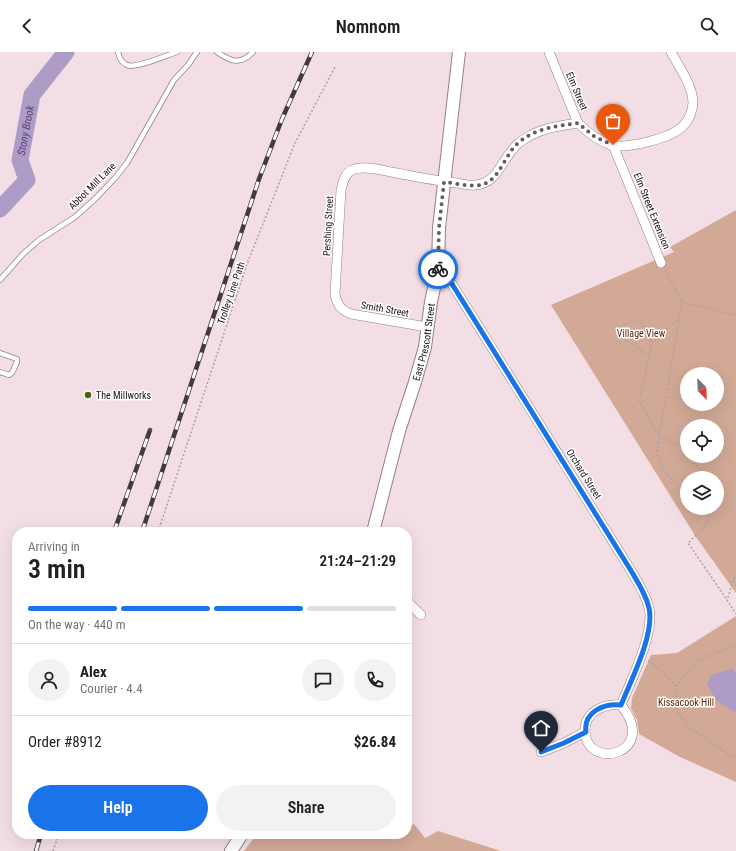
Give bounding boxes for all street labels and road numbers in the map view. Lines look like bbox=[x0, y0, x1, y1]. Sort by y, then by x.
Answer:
street label: Elm Street bbox=[564, 70, 590, 112]
street label: Abbot Mill Lane bbox=[66, 160, 118, 212]
street label: Elm Street Extension bbox=[632, 171, 672, 251]
street label: Pershing Street bbox=[321, 196, 335, 256]
street label: Trolley Line Path bbox=[215, 260, 247, 326]
street label: Smith Street bbox=[360, 299, 410, 319]
street label: East Prescott Street bbox=[410, 303, 436, 382]
street label: Orchard Street bbox=[564, 447, 604, 501]

